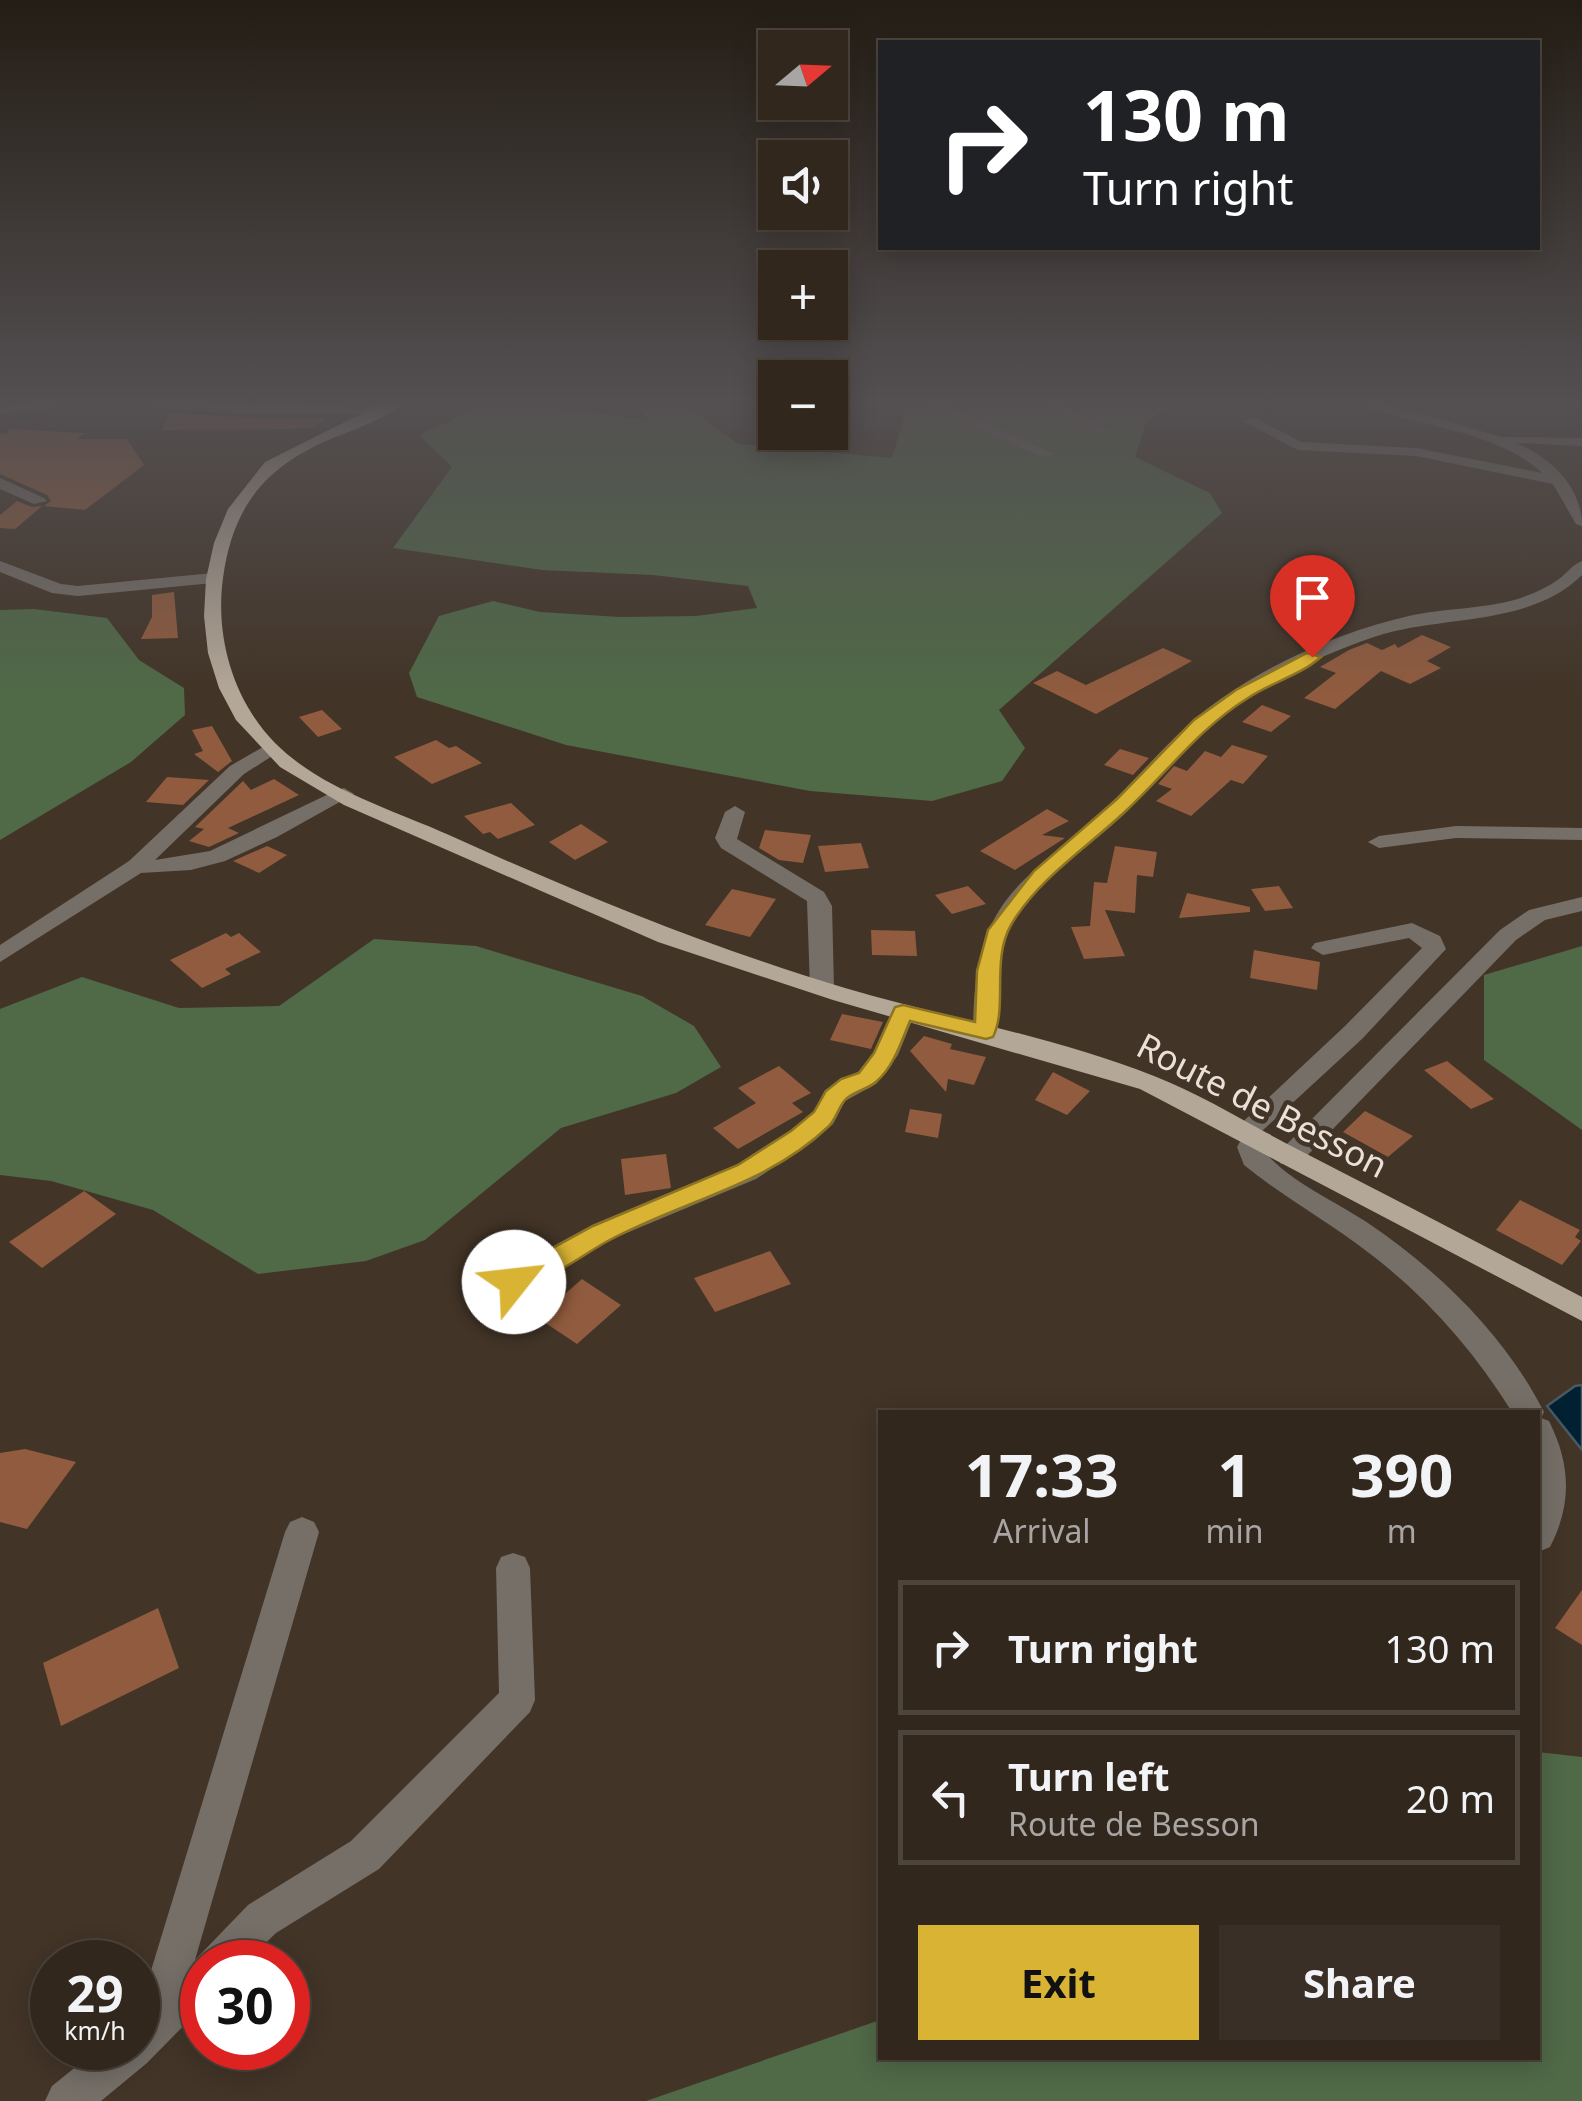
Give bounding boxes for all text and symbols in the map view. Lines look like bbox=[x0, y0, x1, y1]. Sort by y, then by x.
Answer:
north arrow bbox=[758, 30, 848, 120]
map controls bbox=[758, 30, 848, 450]
text: 130 m bbox=[1083, 66, 1290, 162]
icon: right bbox=[918, 80, 1048, 210]
button: sound bbox=[758, 140, 848, 230]
text: Turn right bbox=[1083, 157, 1294, 218]
button: + bbox=[758, 250, 848, 340]
button: − bbox=[758, 360, 848, 450]
pin bbox=[1270, 555, 1355, 658]
icon: arrive bbox=[1285, 570, 1340, 625]
street label: Route de Besson bbox=[1129, 1021, 1396, 1188]
position arrow bbox=[462, 1230, 566, 1334]
text: 17:33 bbox=[965, 1433, 1119, 1515]
text: 1 bbox=[1217, 1433, 1252, 1515]
text: 390 bbox=[1350, 1433, 1453, 1515]
text: Arrival bbox=[993, 1509, 1091, 1552]
text: min bbox=[1206, 1509, 1264, 1552]
text: m bbox=[1387, 1509, 1417, 1552]
icon: right bbox=[923, 1620, 978, 1675]
text: Turn right bbox=[1008, 1622, 1198, 1674]
text: 130 m bbox=[1384, 1622, 1495, 1674]
text: Turn left bbox=[1008, 1750, 1170, 1802]
icon: left bbox=[923, 1770, 978, 1825]
text: 20 m bbox=[1406, 1772, 1495, 1824]
text: Route de Besson bbox=[1008, 1802, 1260, 1845]
button: Exit bbox=[918, 1925, 1199, 2040]
button: Share bbox=[1219, 1925, 1500, 2040]
speed limit sign: 30 bbox=[180, 1940, 310, 2070]
text: 29 bbox=[66, 1959, 124, 2027]
text: km/h bbox=[64, 2013, 126, 2047]

